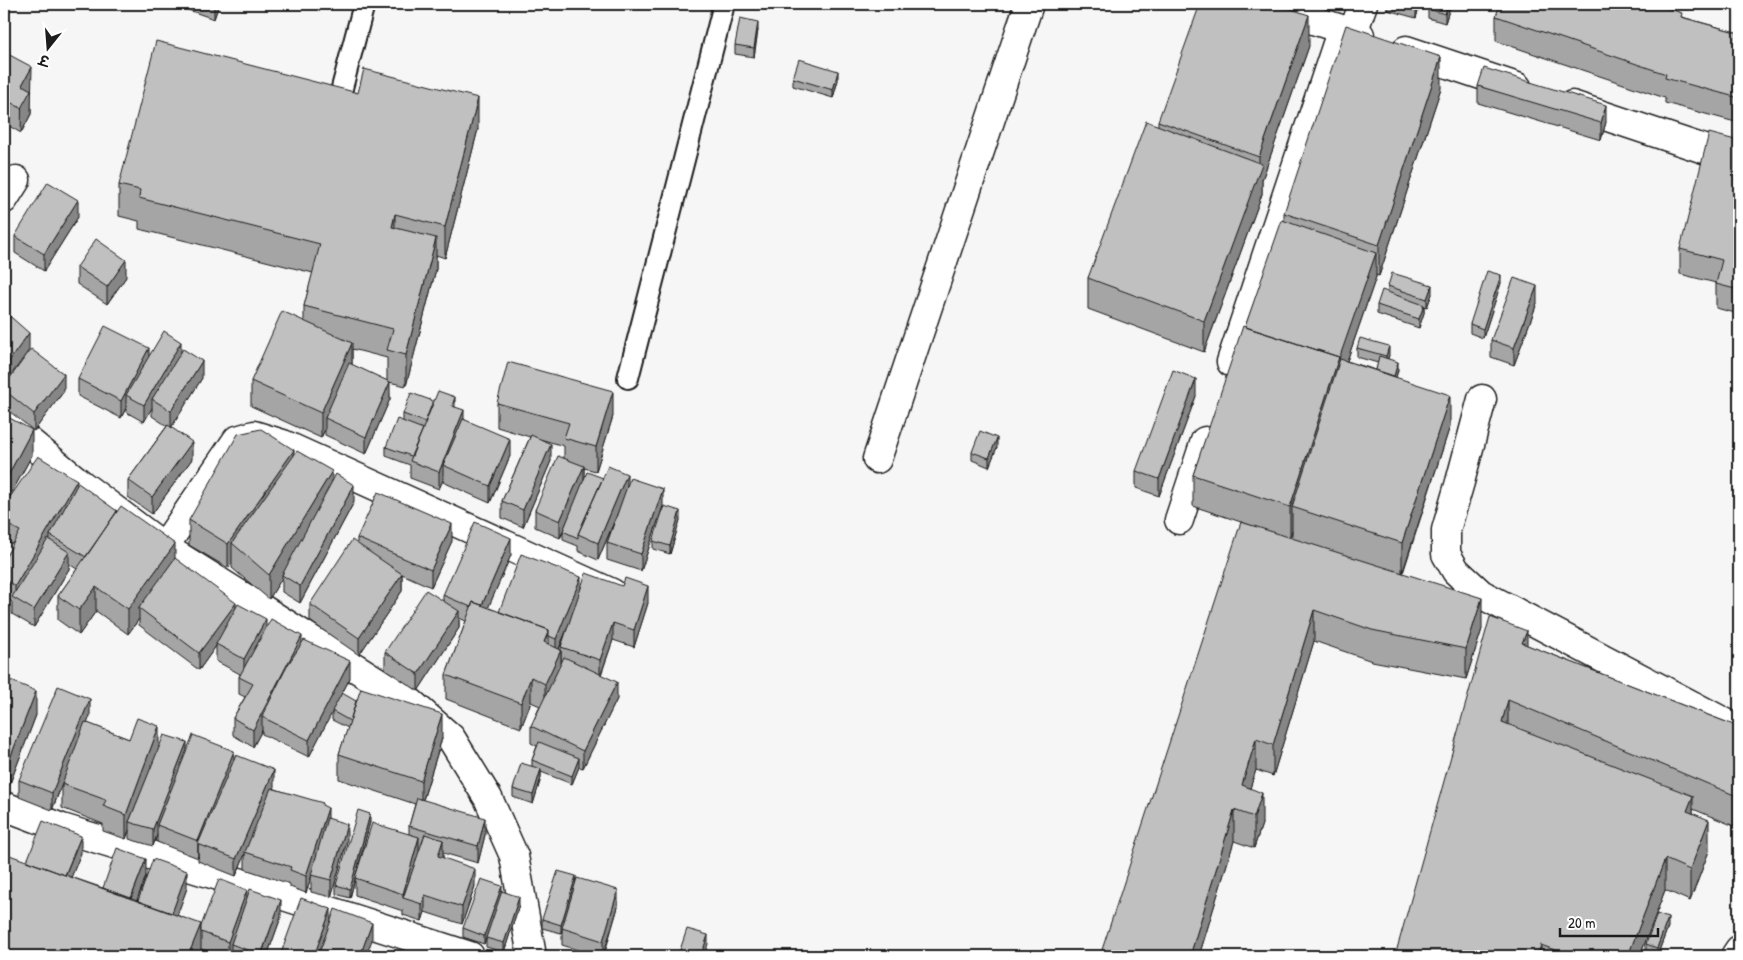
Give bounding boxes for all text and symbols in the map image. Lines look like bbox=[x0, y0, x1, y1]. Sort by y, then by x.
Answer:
north arrow bbox=[22, 22, 72, 72]
text: उ bbox=[35, 50, 53, 72]
scale bar bbox=[1560, 905, 1658, 937]
text: 20 m bbox=[1568, 912, 1595, 933]

